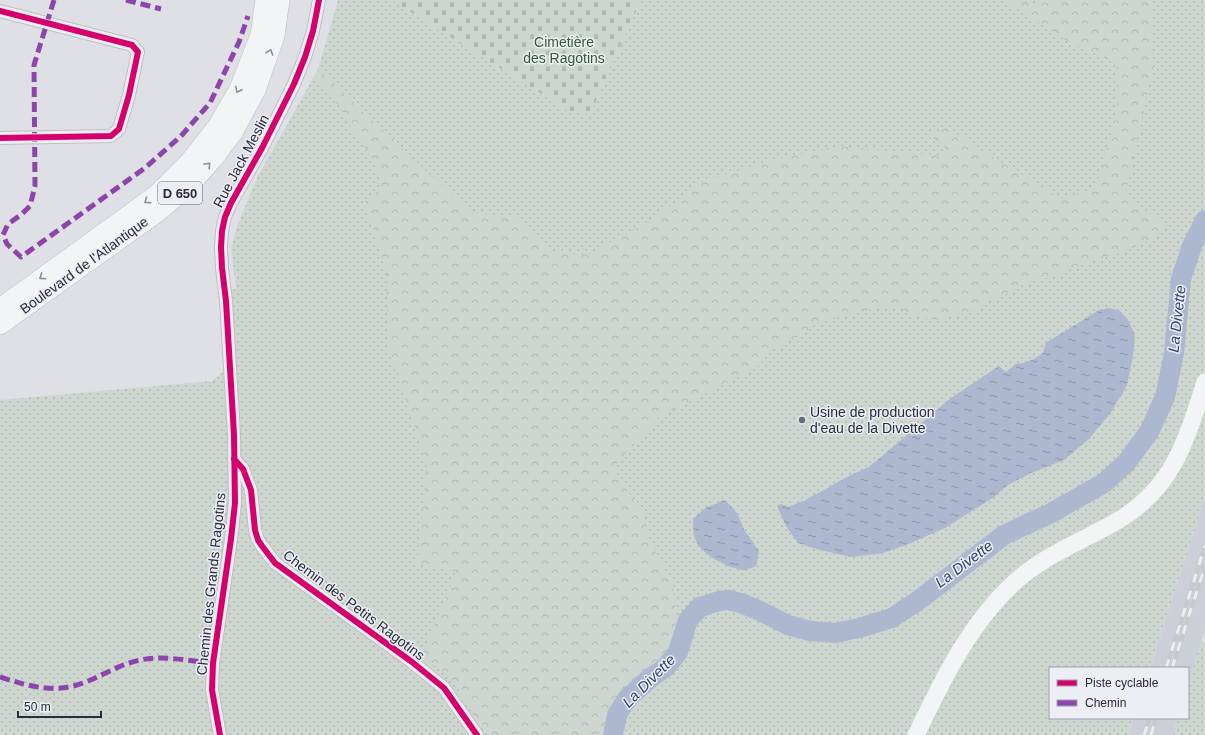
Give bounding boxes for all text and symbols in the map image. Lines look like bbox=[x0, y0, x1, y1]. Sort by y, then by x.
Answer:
park label: Cimetière des Ragotins bbox=[523, 34, 605, 66]
one-way arrow bbox=[265, 49, 273, 56]
one-way arrow bbox=[235, 86, 242, 93]
street label: Rue Jack Meslin bbox=[210, 112, 272, 210]
one-way arrow bbox=[203, 162, 211, 170]
road number: D 650 bbox=[158, 182, 202, 204]
one-way arrow bbox=[145, 196, 152, 203]
street label: Boulevard de l'Atlantique bbox=[17, 213, 151, 317]
one-way arrow bbox=[40, 272, 47, 279]
water label: La Divette bbox=[1165, 284, 1188, 353]
place label: Usine de production d'eau de la Divette bbox=[810, 404, 935, 436]
marker: Usine de production d'eau de la Divette bbox=[797, 415, 807, 425]
street label: Chemin des Grands Ragotins bbox=[193, 492, 229, 676]
water label: La Divette bbox=[932, 536, 996, 591]
street label: Chemin des Petits Ragotins bbox=[280, 547, 428, 663]
water label: La Divette bbox=[619, 651, 679, 711]
legend bbox=[1049, 667, 1189, 719]
text: Piste cyclable bbox=[1085, 676, 1159, 690]
scale bar bbox=[18, 693, 101, 719]
text: Chemin bbox=[1085, 696, 1126, 710]
text: 50 m bbox=[24, 700, 51, 714]

